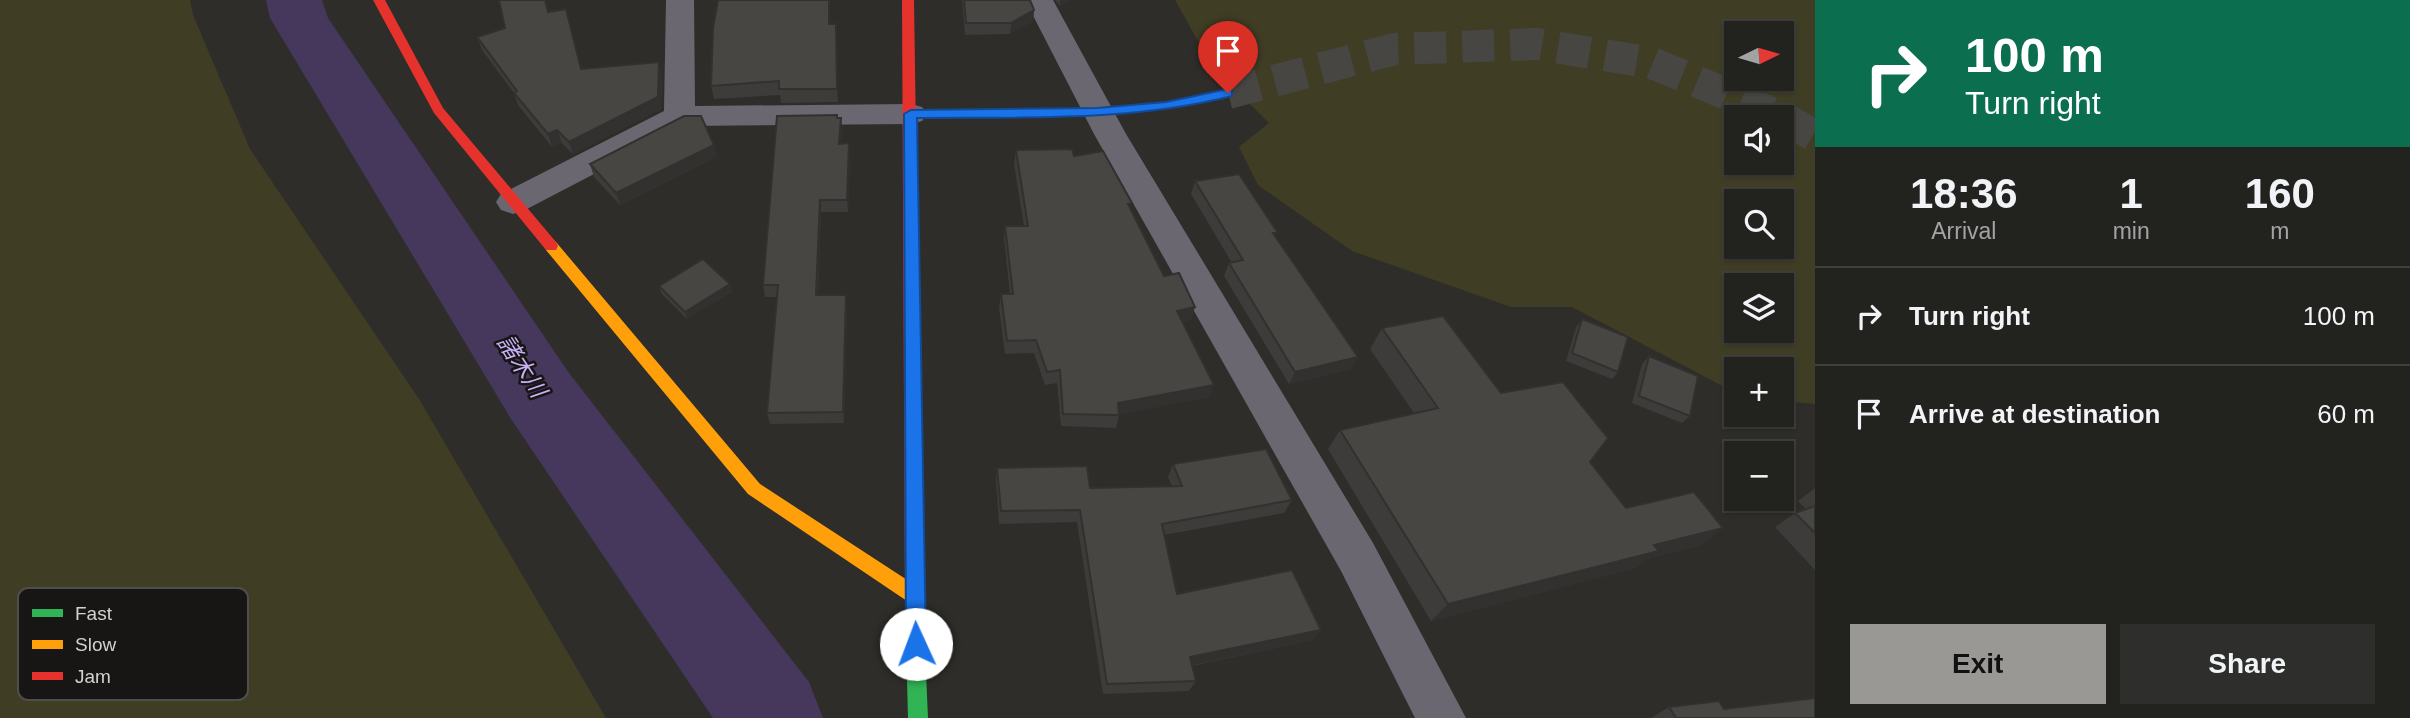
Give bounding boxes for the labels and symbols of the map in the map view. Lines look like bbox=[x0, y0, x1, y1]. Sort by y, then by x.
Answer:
pin bbox=[1198, 21, 1258, 93]
north arrow bbox=[1724, 21, 1794, 91]
water label: 諸木川 bbox=[492, 330, 553, 405]
legend bbox=[18, 588, 248, 700]
text: Fast bbox=[75, 603, 113, 624]
position arrow bbox=[879, 607, 953, 681]
text: Slow bbox=[75, 634, 116, 655]
text: Jam bbox=[75, 666, 111, 687]

